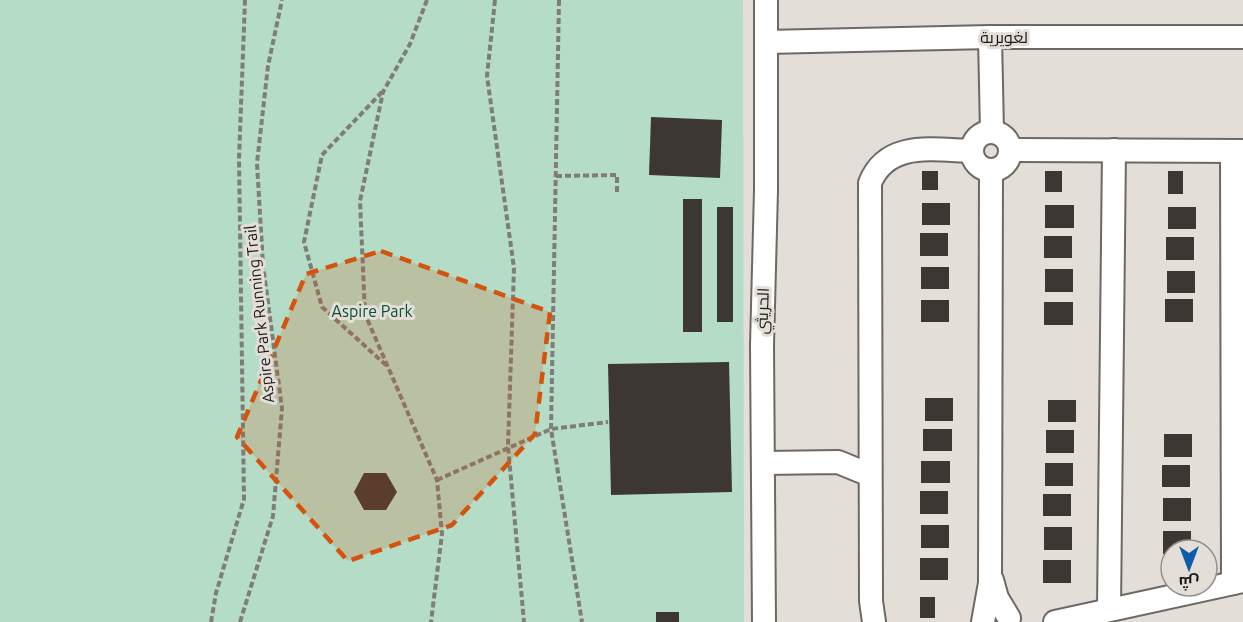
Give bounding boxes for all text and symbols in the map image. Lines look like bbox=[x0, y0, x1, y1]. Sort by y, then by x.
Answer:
street label: لغويرية bbox=[980, 28, 1028, 47]
street label: Aspire Park Running Trail bbox=[241, 224, 277, 404]
street label: الحريثي bbox=[752, 287, 777, 335]
park label: Aspire Park bbox=[331, 302, 413, 320]
north arrow bbox=[1159, 538, 1219, 598]
text: ش bbox=[1179, 573, 1199, 592]

